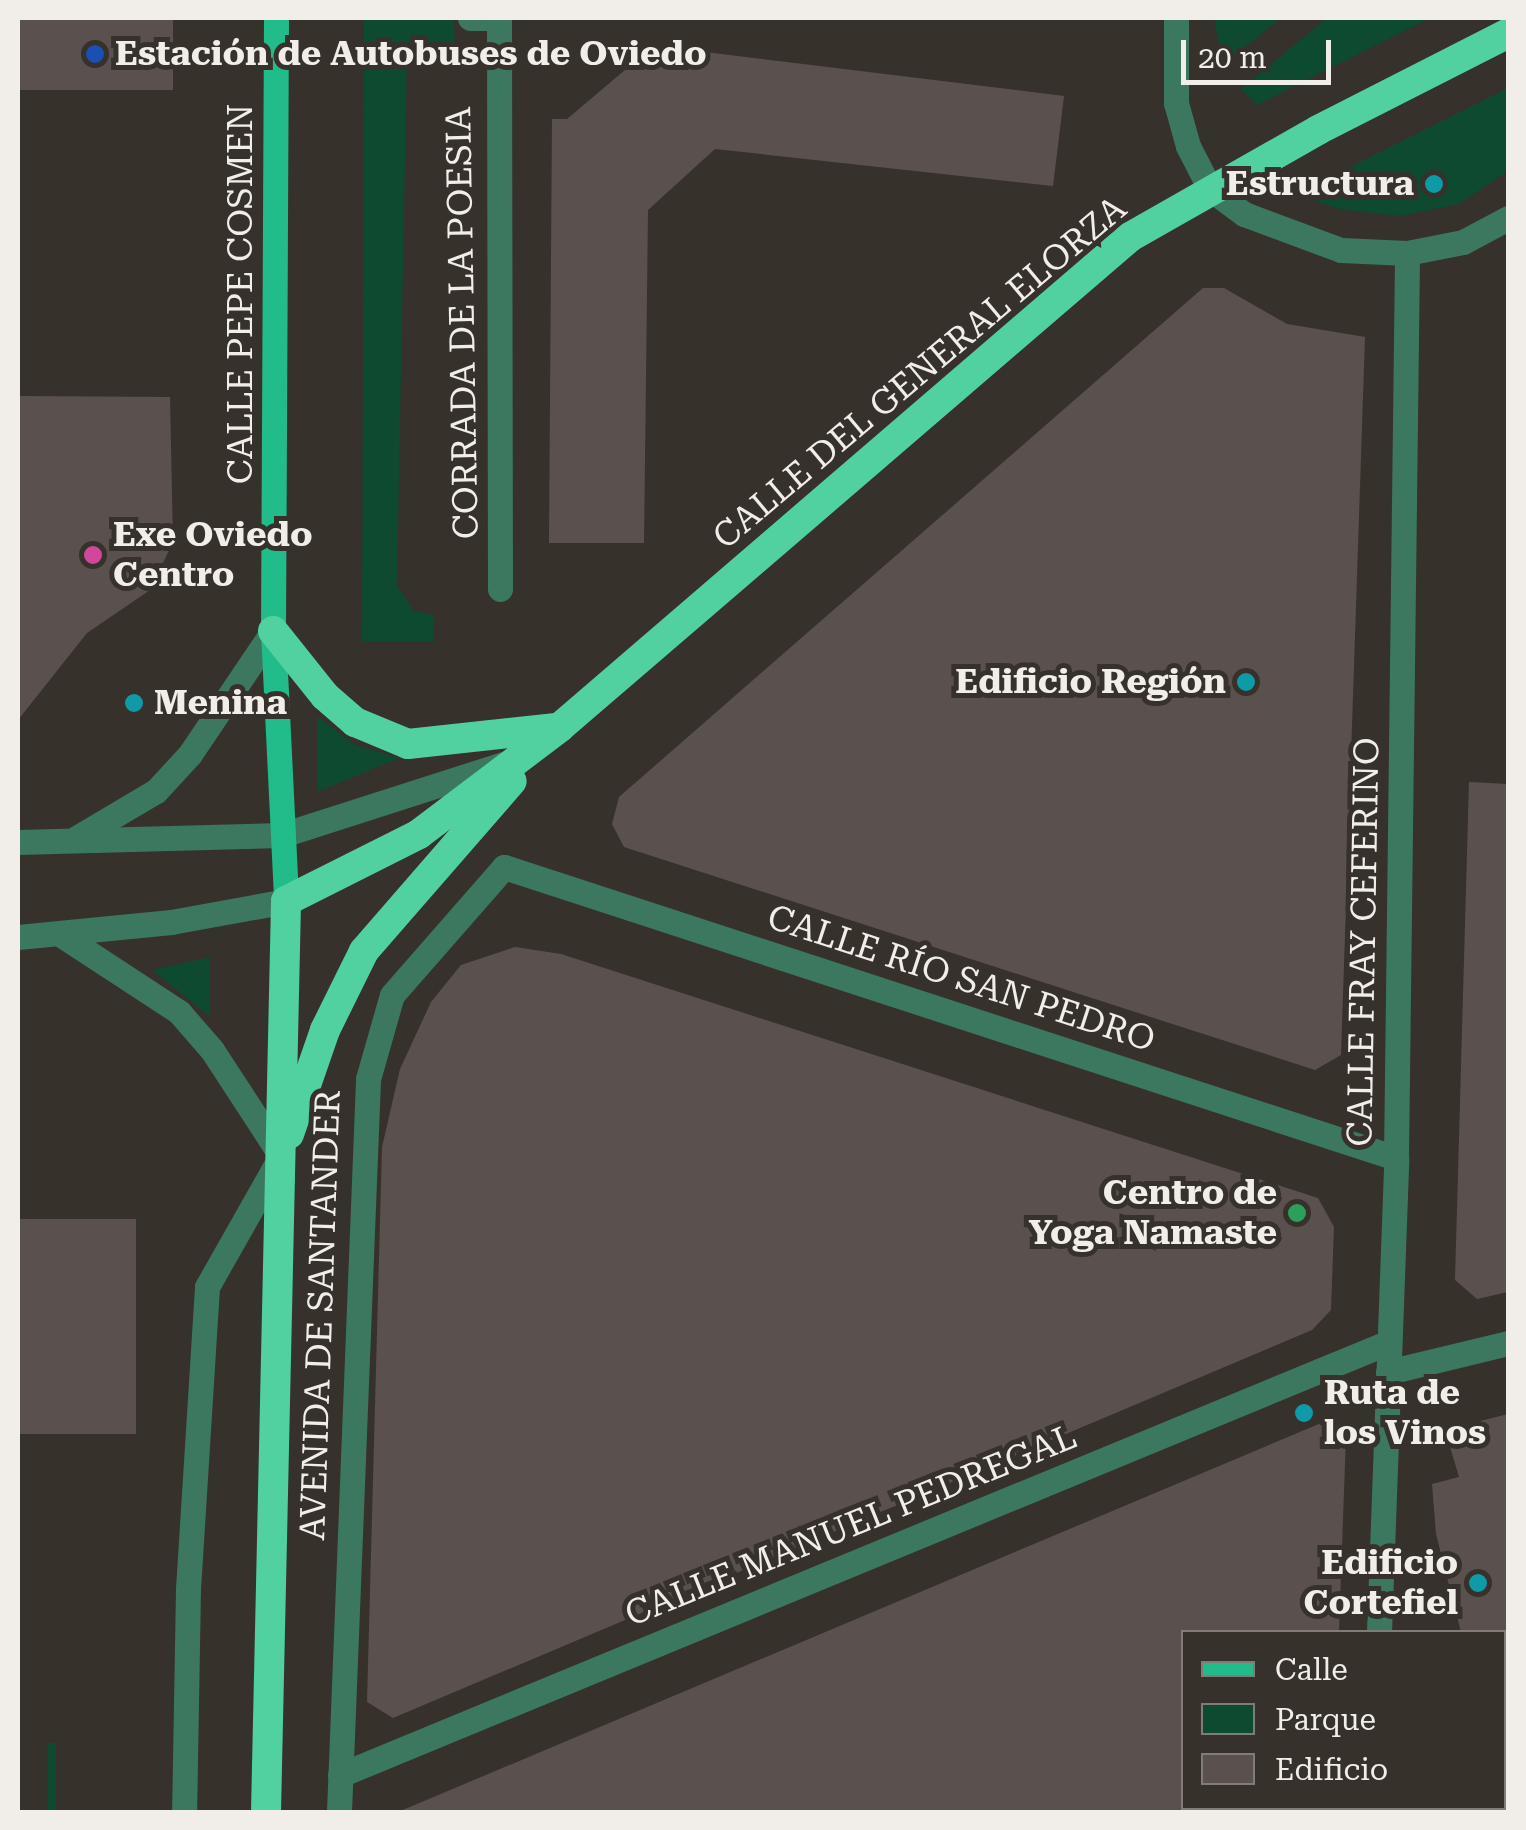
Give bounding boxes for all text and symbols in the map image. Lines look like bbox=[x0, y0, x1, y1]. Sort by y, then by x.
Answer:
scale bar bbox=[1186, 20, 1336, 82]
place label: Estación de Autobuses de Oviedo bbox=[115, 33, 707, 75]
text: 20 m bbox=[1198, 40, 1267, 75]
marker: Estación de Autobuses de Oviedo bbox=[84, 43, 106, 65]
street label: CALLE PEPE COSMEN bbox=[220, 104, 262, 484]
street label: CORRADA DE LA POESIA bbox=[438, 106, 488, 540]
place label: Estructura bbox=[1226, 163, 1414, 205]
marker: Estructura bbox=[1423, 173, 1445, 195]
street label: CALLE DEL GENERAL ELORZA bbox=[705, 188, 1135, 558]
place label: Exe Oviedo Centro bbox=[113, 514, 312, 596]
marker: Exe Oviedo Centro bbox=[82, 544, 104, 566]
place label: Edificio Región bbox=[955, 661, 1226, 703]
marker: Edificio Región bbox=[1235, 671, 1257, 693]
place label: Menina bbox=[154, 682, 287, 724]
marker: Menina bbox=[123, 692, 145, 714]
street label: CALLE FRAY CEFERINO bbox=[1339, 737, 1389, 1147]
street label: CALLE RÍO SAN PEDRO bbox=[762, 896, 1160, 1062]
street label: AVENIDA DE SANTANDER bbox=[292, 1089, 350, 1541]
place label: Centro de Yoga Namaste bbox=[1028, 1172, 1277, 1254]
marker: Centro de Yoga Namaste bbox=[1286, 1202, 1308, 1224]
place label: Ruta de los Vinos bbox=[1324, 1372, 1486, 1454]
marker: Ruta de los Vinos bbox=[1293, 1402, 1315, 1424]
street label: CALLE MANUEL PEDREGAL bbox=[619, 1416, 1083, 1636]
place label: Edificio Cortefiel bbox=[1304, 1542, 1458, 1624]
marker: Edificio Cortefiel bbox=[1467, 1572, 1489, 1594]
legend bbox=[1181, 1630, 1506, 1810]
text: Calle bbox=[1275, 1652, 1348, 1687]
text: Parque bbox=[1275, 1702, 1376, 1737]
text: Edificio bbox=[1275, 1752, 1388, 1787]

